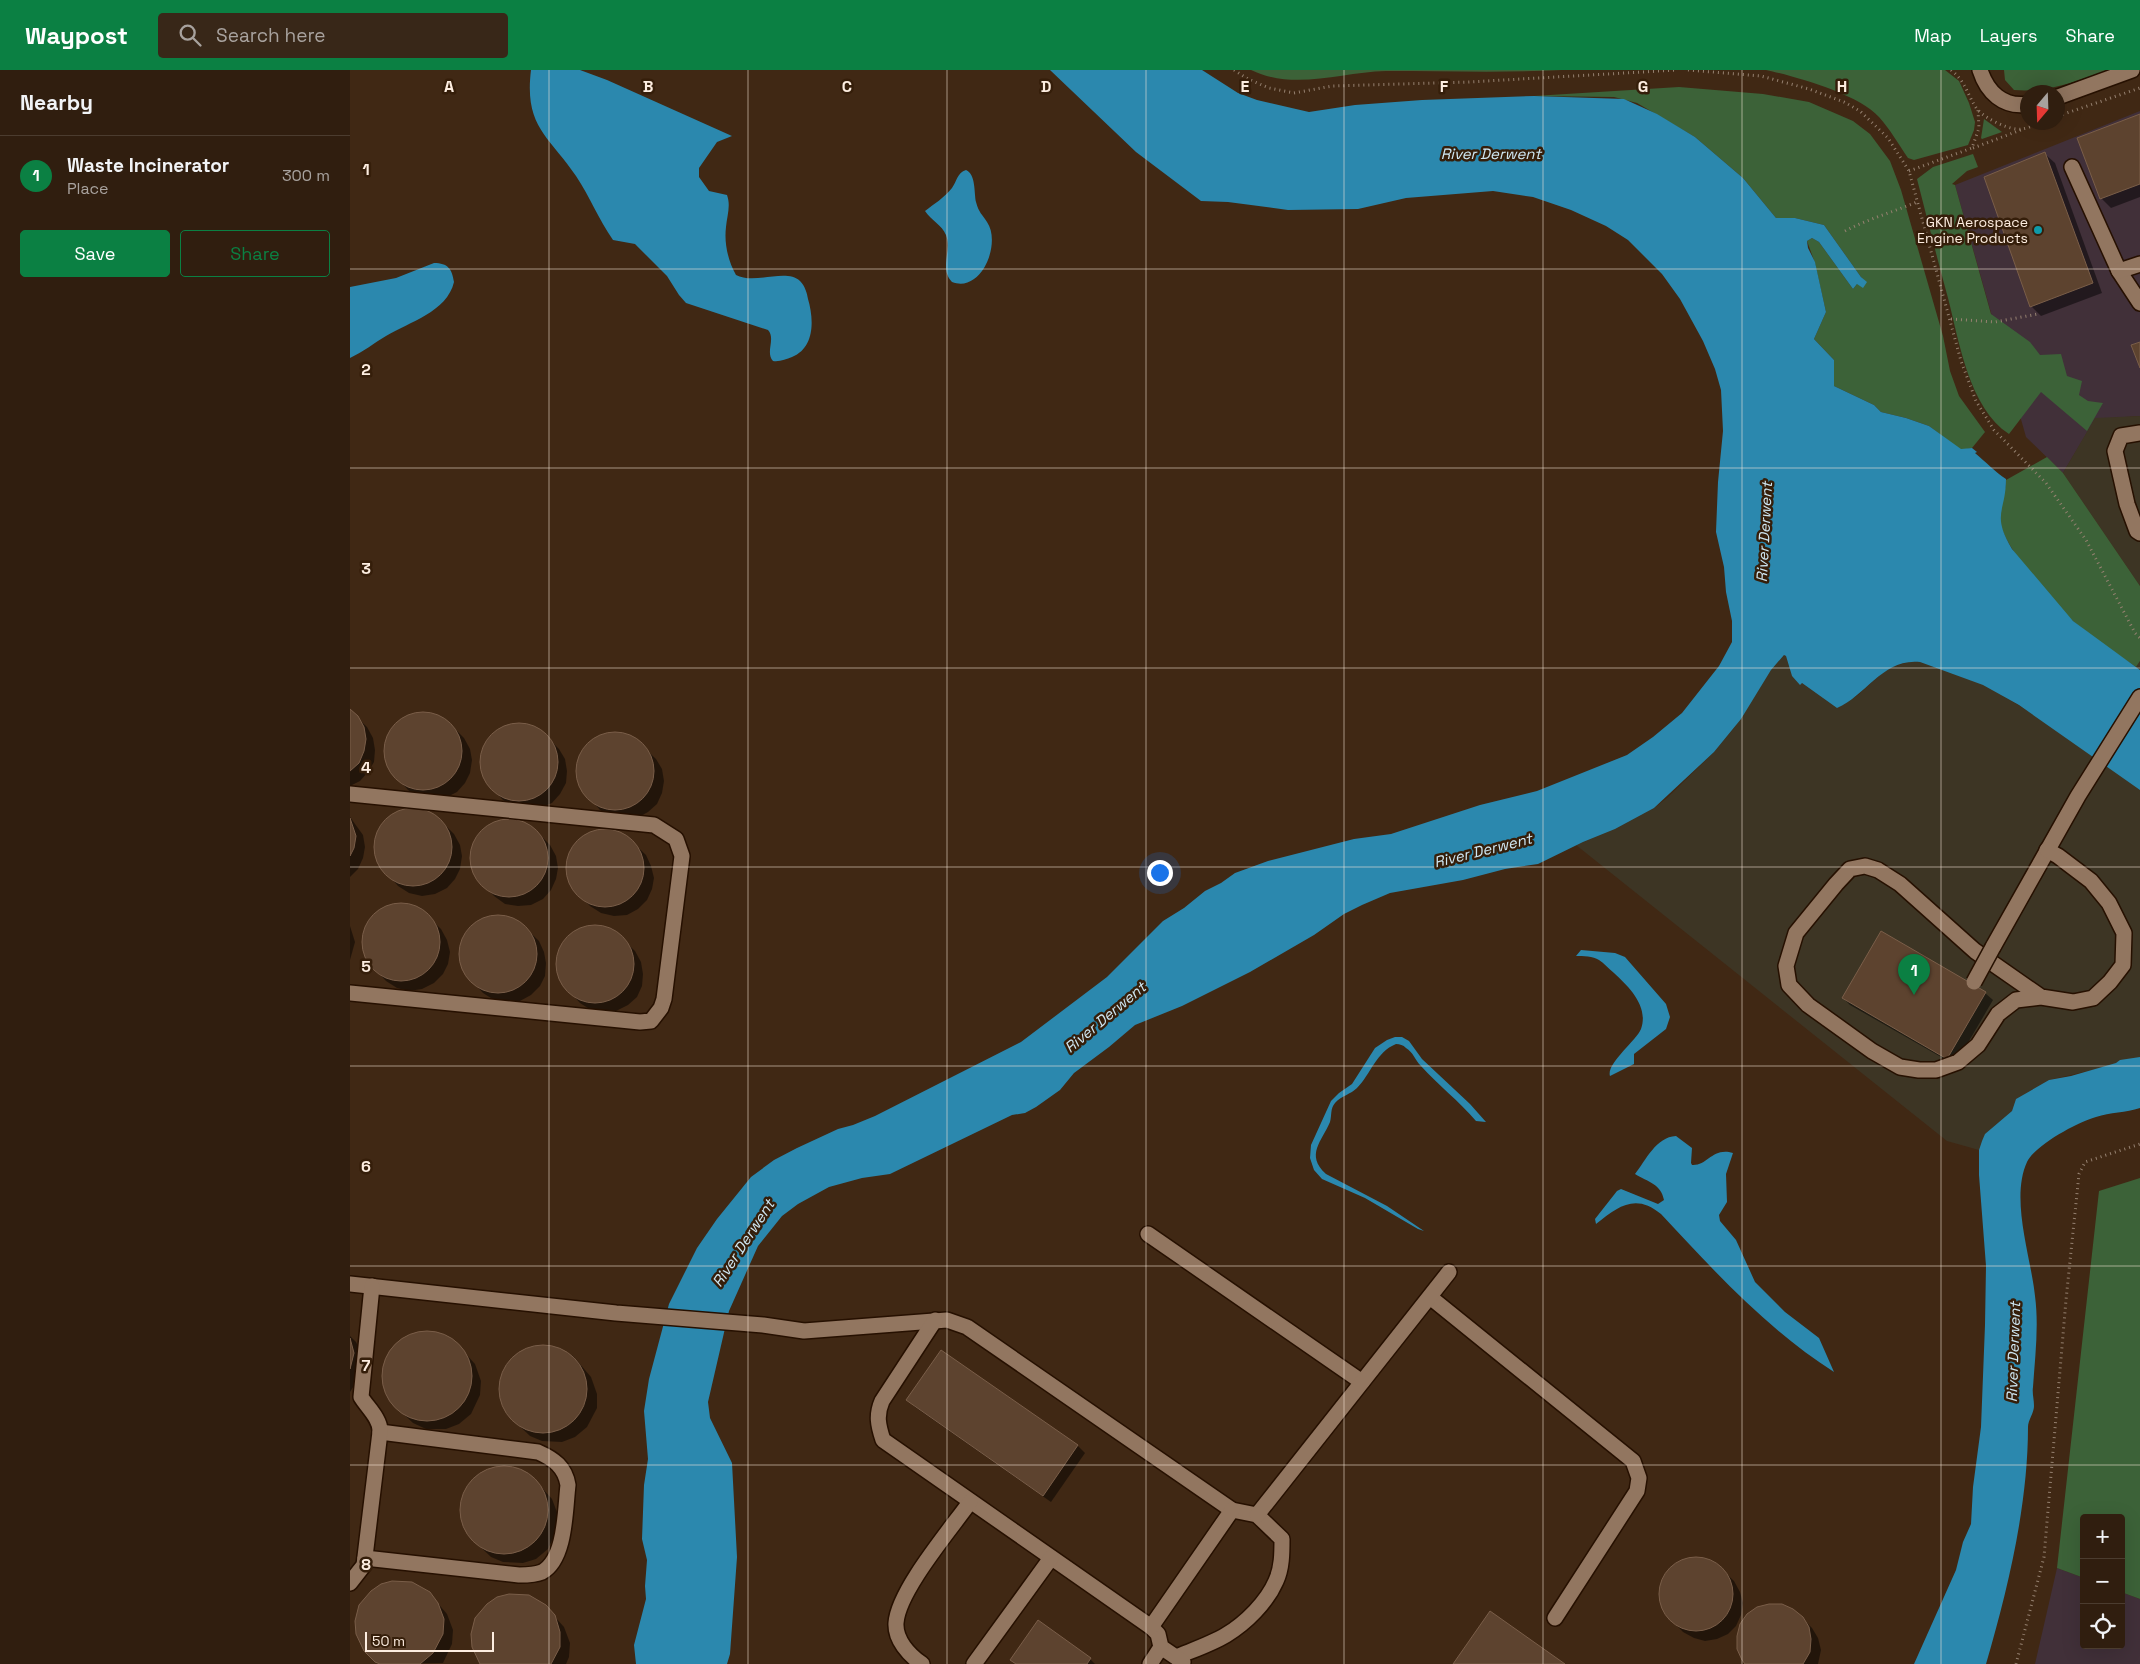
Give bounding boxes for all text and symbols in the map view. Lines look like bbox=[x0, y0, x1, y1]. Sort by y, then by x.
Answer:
search box bbox=[158, 13, 508, 58]
text: Waypost bbox=[25, 20, 128, 51]
icon: search bbox=[176, 21, 204, 49]
text: Search here bbox=[216, 23, 326, 48]
text: Map bbox=[1914, 24, 1952, 47]
text: Layers bbox=[1980, 24, 2037, 47]
text: Share bbox=[2065, 24, 2115, 47]
text: A bbox=[444, 76, 454, 97]
text: B bbox=[643, 76, 653, 97]
text: C bbox=[842, 76, 852, 97]
text: D bbox=[1041, 76, 1051, 97]
text: E bbox=[1241, 76, 1250, 97]
text: F bbox=[1440, 76, 1449, 97]
text: G bbox=[1638, 76, 1648, 97]
text: H bbox=[1837, 76, 1847, 97]
north arrow bbox=[2020, 85, 2065, 130]
text: Nearby bbox=[20, 89, 93, 116]
water label: River Derwent bbox=[1441, 144, 1543, 163]
text: Waste Incinerator bbox=[67, 153, 229, 178]
text: 1 bbox=[362, 159, 370, 180]
text: 1 bbox=[32, 165, 40, 186]
text: 300 m bbox=[282, 165, 330, 186]
text: Place bbox=[67, 178, 109, 199]
place label: GKN Aerospace Engine Products bbox=[1917, 213, 2028, 247]
marker: GKN Aerospace Engine Products bbox=[2032, 224, 2044, 236]
button: Save bbox=[20, 230, 170, 277]
button: Share bbox=[180, 230, 330, 277]
text: 2 bbox=[361, 359, 371, 380]
water label: River Derwent bbox=[1752, 479, 1776, 583]
text: 3 bbox=[361, 558, 371, 579]
text: 4 bbox=[361, 757, 371, 778]
water label: River Derwent bbox=[1432, 828, 1536, 871]
your location bbox=[1147, 860, 1173, 886]
pin: 1 bbox=[1898, 954, 1930, 995]
text: 5 bbox=[361, 956, 371, 977]
water label: River Derwent bbox=[1060, 976, 1151, 1057]
text: 6 bbox=[361, 1156, 371, 1177]
water label: River Derwent bbox=[708, 1194, 779, 1290]
water label: River Derwent bbox=[2002, 1299, 2024, 1403]
text: 7 bbox=[362, 1355, 371, 1376]
map controls bbox=[2080, 1514, 2125, 1649]
button: + bbox=[2080, 1514, 2125, 1559]
text: 8 bbox=[361, 1554, 371, 1575]
button: − bbox=[2080, 1559, 2125, 1604]
button: locate bbox=[2080, 1604, 2125, 1649]
scale bar bbox=[365, 1629, 494, 1652]
text: 50 m bbox=[372, 1632, 405, 1650]

